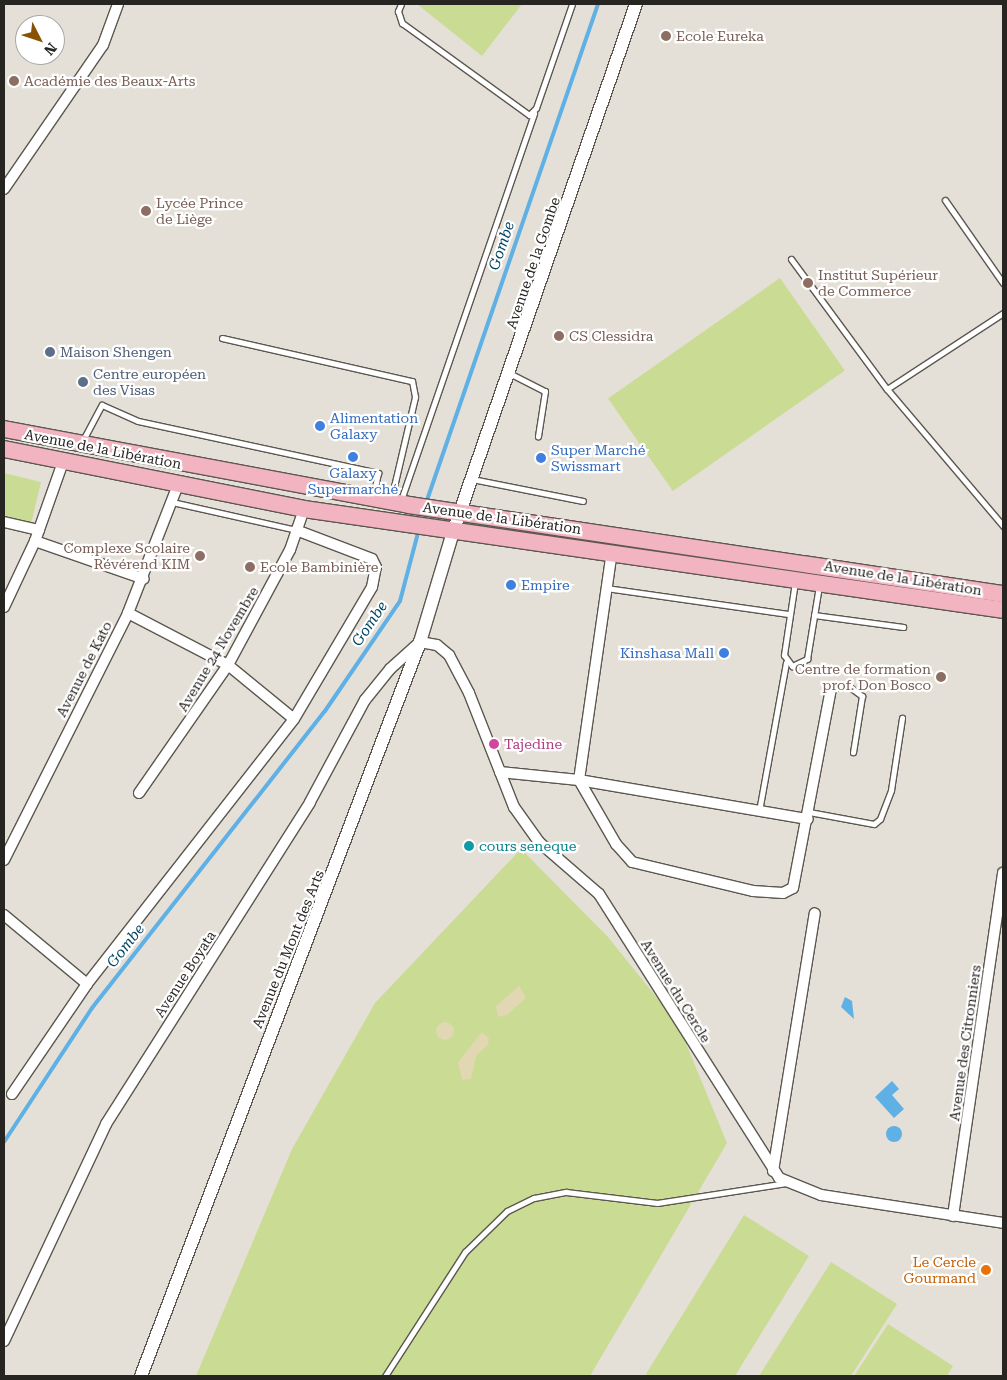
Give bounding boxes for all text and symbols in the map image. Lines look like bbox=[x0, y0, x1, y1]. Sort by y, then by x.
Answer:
north arrow bbox=[15, 15, 65, 65]
place label: Ecole Eureka bbox=[676, 28, 764, 44]
marker: Ecole Eureka bbox=[660, 30, 672, 42]
text: N bbox=[41, 40, 60, 59]
place label: Académie des Beaux-Arts bbox=[24, 73, 195, 89]
marker: Académie des Beaux-Arts bbox=[8, 75, 20, 87]
place label: Lycée Prince de Liège bbox=[156, 195, 243, 228]
street label: Avenue de la Gombe bbox=[503, 195, 563, 331]
marker: Lycée Prince de Liège bbox=[140, 205, 152, 217]
water label: Gombe bbox=[485, 219, 519, 273]
place label: Institut Supérieur de Commerce bbox=[818, 267, 938, 300]
marker: Institut Supérieur de Commerce bbox=[802, 277, 814, 289]
place label: CS Clessidra bbox=[569, 328, 653, 344]
marker: CS Clessidra bbox=[553, 330, 565, 342]
place label: Maison Shengen bbox=[60, 344, 172, 360]
marker: Maison Shengen bbox=[44, 346, 56, 358]
place label: Centre européen des Visas bbox=[93, 366, 206, 398]
marker: Centre européen des Visas bbox=[77, 376, 89, 388]
place label: Alimentation Galaxy bbox=[330, 410, 418, 442]
marker: Alimentation Galaxy bbox=[314, 420, 326, 432]
street label: Avenue de la Libération bbox=[23, 426, 183, 472]
place label: Super Marché Swissmart bbox=[551, 442, 646, 474]
marker: Galaxy Supermarché bbox=[347, 451, 359, 463]
marker: Super Marché Swissmart bbox=[535, 452, 547, 464]
place label: Galaxy Supermarché bbox=[308, 465, 398, 498]
street label: Avenue de la Libération bbox=[422, 499, 582, 537]
place label: Complexe Scolaire Révérend KIM bbox=[63, 540, 190, 572]
marker: Complexe Scolaire Révérend KIM bbox=[194, 550, 206, 562]
street label: Avenue de la Libération bbox=[823, 557, 983, 599]
place label: Ecole Bambinière bbox=[260, 559, 378, 575]
marker: Ecole Bambinière bbox=[244, 561, 256, 573]
place label: Empire bbox=[521, 577, 570, 593]
marker: Empire bbox=[505, 579, 517, 591]
street label: Avenue 24 Novembre bbox=[174, 584, 262, 714]
water label: Gombe bbox=[349, 598, 391, 650]
street label: Avenue de Kato bbox=[53, 618, 115, 720]
place label: Kinshasa Mall bbox=[620, 645, 714, 661]
marker: Kinshasa Mall bbox=[718, 647, 730, 659]
place label: Centre de formation prof. Don Bosco bbox=[795, 661, 931, 694]
marker: Centre de formation prof. Don Bosco bbox=[935, 671, 947, 683]
place label: Tajedine bbox=[504, 736, 562, 752]
marker: Tajedine bbox=[488, 738, 500, 750]
place label: cours seneque bbox=[479, 838, 576, 854]
marker: cours seneque bbox=[463, 840, 475, 852]
street label: Avenue du Mont des Arts bbox=[249, 867, 327, 1031]
water label: Gombe bbox=[103, 921, 149, 971]
street label: Avenue Boyata bbox=[151, 928, 219, 1020]
street label: Avenue du Cercle bbox=[638, 936, 714, 1046]
street label: Avenue des Citronniers bbox=[946, 964, 984, 1122]
place label: Le Cercle Gourmand bbox=[903, 1254, 976, 1286]
marker: Le Cercle Gourmand bbox=[980, 1264, 992, 1276]

